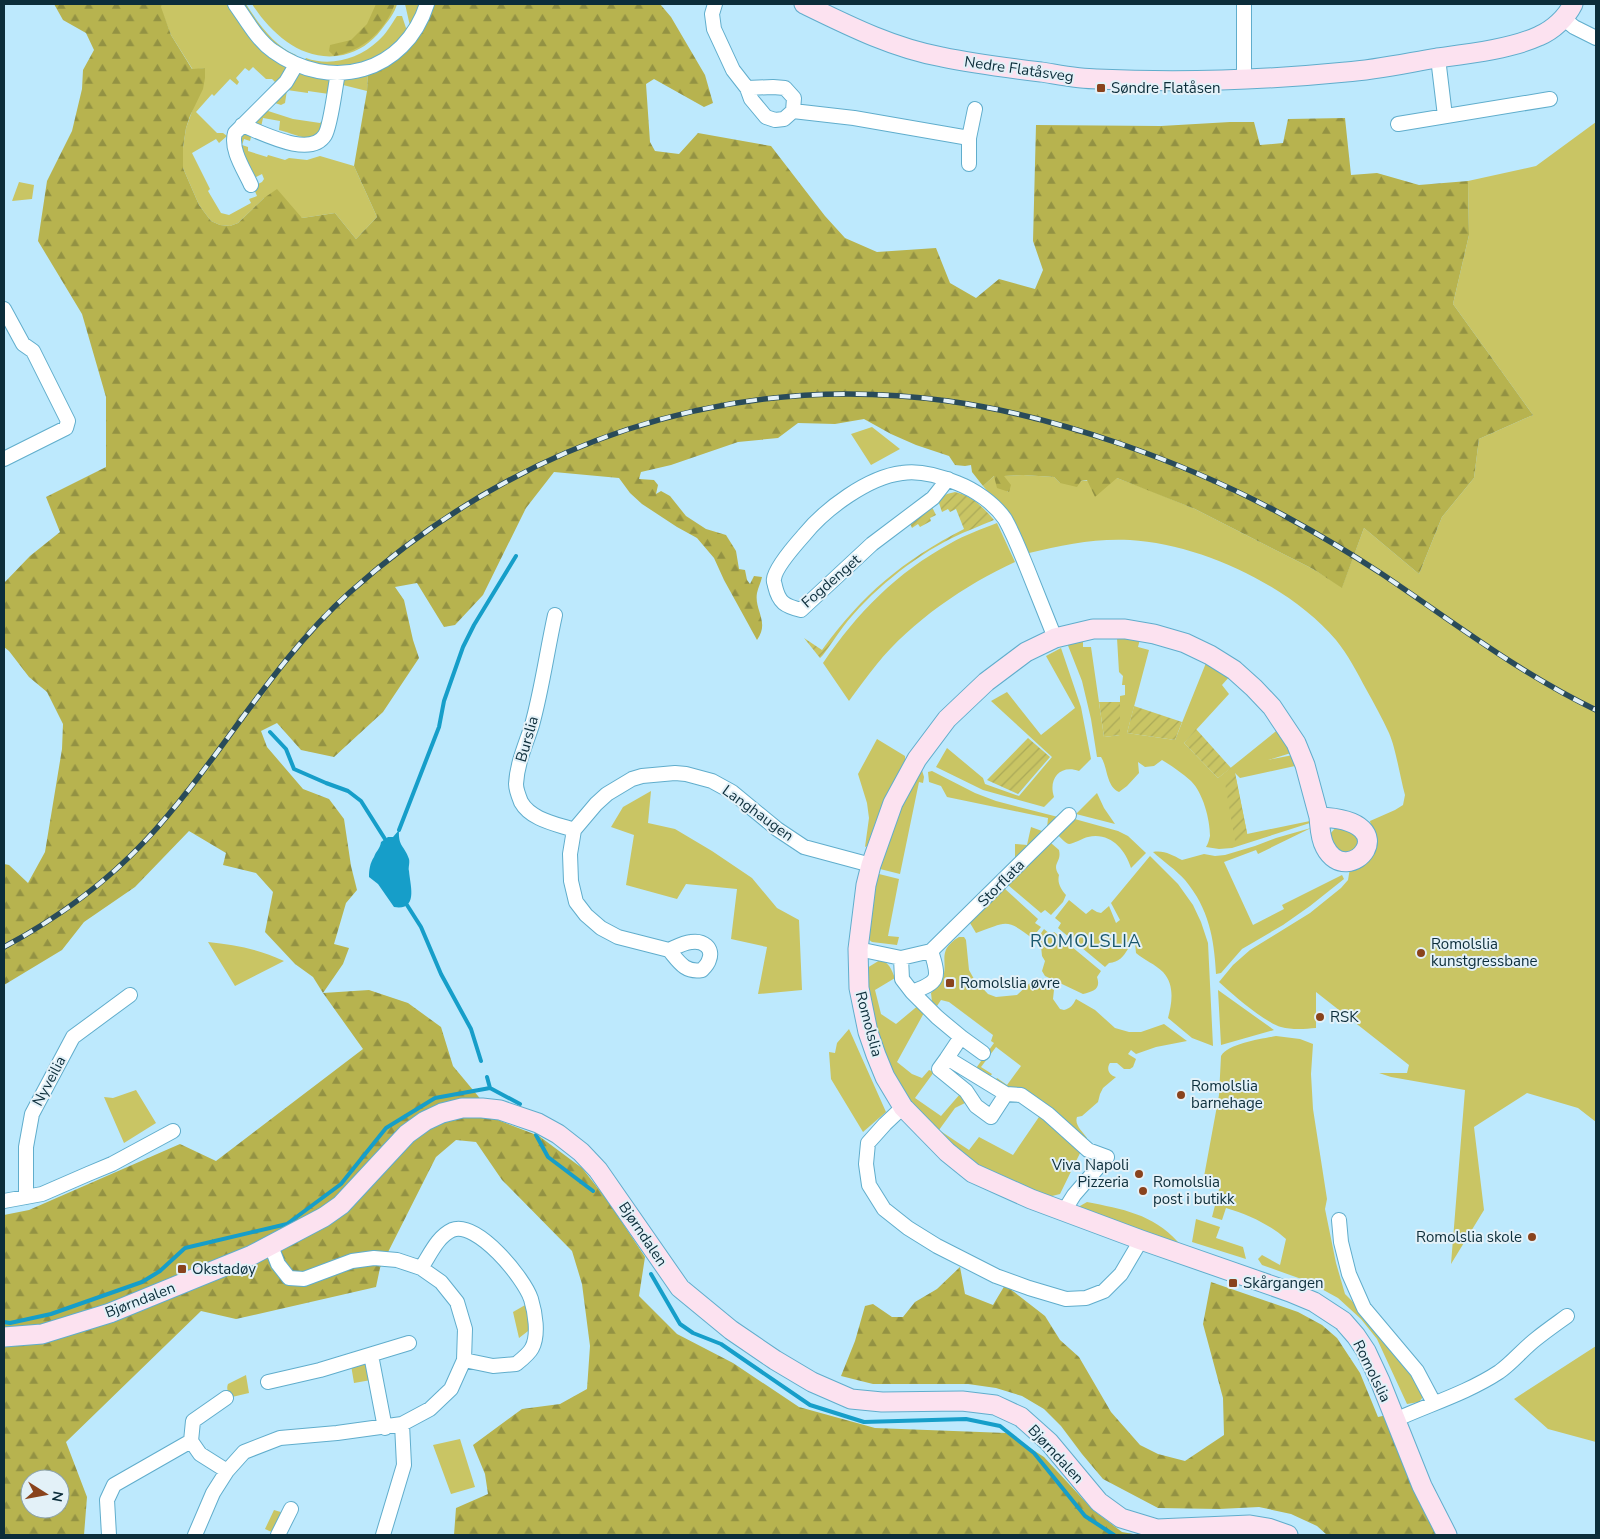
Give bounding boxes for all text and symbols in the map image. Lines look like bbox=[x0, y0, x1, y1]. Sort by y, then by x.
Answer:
street label: Nedre Flatåsveg bbox=[963, 51, 1075, 87]
place label: Søndre Flatåsen bbox=[1111, 78, 1220, 98]
marker: Søndre Flatåsen bbox=[1095, 82, 1107, 94]
street label: Fogdenget bbox=[797, 549, 865, 612]
street label: Burslia bbox=[511, 714, 543, 764]
street label: Langhaugen bbox=[718, 780, 798, 846]
street label: Storflata bbox=[973, 855, 1029, 911]
district label: ROMOLSLIA bbox=[1030, 929, 1142, 953]
place label: Romolslia kunstgressbane bbox=[1431, 934, 1537, 971]
marker: Romolslia kunstgressbane bbox=[1415, 947, 1427, 959]
place label: Romolslia øvre bbox=[960, 973, 1060, 993]
marker: Romolslia øvre bbox=[944, 977, 956, 989]
street label: Romolslia bbox=[851, 989, 887, 1059]
place label: RSK bbox=[1330, 1007, 1359, 1027]
marker: RSK bbox=[1314, 1011, 1326, 1023]
street label: Nyveilia bbox=[27, 1052, 71, 1110]
place label: Romolslia barnehage bbox=[1191, 1076, 1263, 1113]
marker: Romolslia barnehage bbox=[1175, 1089, 1187, 1101]
place label: Viva Napoli Pizzeria bbox=[1051, 1155, 1129, 1192]
marker: Viva Napoli Pizzeria bbox=[1133, 1168, 1145, 1180]
place label: Romolslia post i butikk bbox=[1153, 1172, 1235, 1209]
marker: Romolslia post i butikk bbox=[1137, 1185, 1149, 1197]
street label: Bjørndalen bbox=[614, 1198, 672, 1270]
place label: Romolslia skole bbox=[1416, 1227, 1522, 1247]
marker: Romolslia skole bbox=[1526, 1231, 1538, 1243]
place label: Okstadøy bbox=[192, 1259, 256, 1279]
marker: Okstadøy bbox=[176, 1263, 188, 1275]
place label: Skårgangen bbox=[1243, 1273, 1323, 1293]
street label: Bjørndalen bbox=[102, 1277, 178, 1323]
marker: Skårgangen bbox=[1227, 1277, 1239, 1289]
street label: Romolslia bbox=[1348, 1337, 1396, 1405]
street label: Bjørndalen bbox=[1024, 1420, 1088, 1488]
north arrow bbox=[20, 1469, 70, 1519]
text: N bbox=[47, 1489, 68, 1503]

